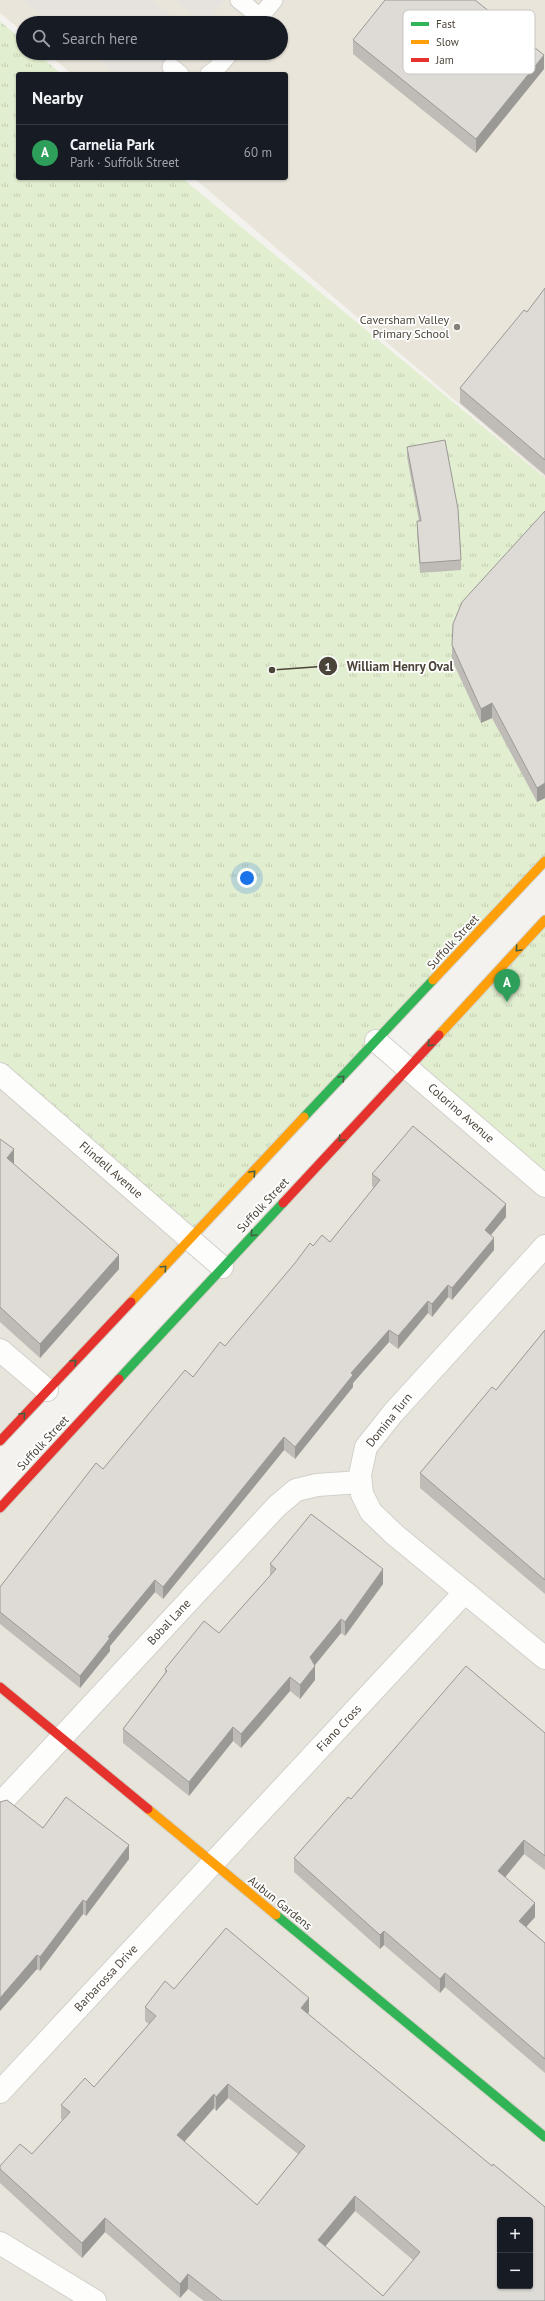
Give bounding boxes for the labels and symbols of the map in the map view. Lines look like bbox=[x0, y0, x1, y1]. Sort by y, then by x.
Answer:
legend bbox=[403, 10, 535, 74]
text: Fast bbox=[436, 17, 456, 31]
text: Slow bbox=[436, 35, 459, 49]
text: Jam bbox=[435, 53, 454, 67]
place label: Caversham Valley Primary School bbox=[360, 312, 449, 341]
marker: Caversham Valley Primary School bbox=[452, 322, 462, 332]
callout: William Henry Oval bbox=[318, 654, 461, 679]
text: William Henry Oval bbox=[347, 658, 454, 675]
text: 1 bbox=[325, 659, 331, 674]
your location bbox=[237, 868, 257, 888]
street label: Suffolk Street bbox=[423, 911, 482, 972]
one-way arrow bbox=[516, 944, 523, 952]
pin: A bbox=[494, 969, 520, 1002]
one-way arrow bbox=[427, 1039, 434, 1047]
one-way arrow bbox=[337, 1075, 345, 1083]
street label: Colorino Avenue bbox=[425, 1080, 498, 1146]
one-way arrow bbox=[338, 1134, 346, 1142]
street label: Flindell Avenue bbox=[76, 1138, 146, 1201]
one-way arrow bbox=[248, 1170, 256, 1178]
street label: Suffolk Street bbox=[233, 1174, 292, 1235]
one-way arrow bbox=[250, 1229, 257, 1237]
one-way arrow bbox=[159, 1265, 167, 1273]
one-way arrow bbox=[69, 1359, 77, 1367]
street label: Domina Turn bbox=[362, 1390, 415, 1450]
street label: Suffolk Street bbox=[13, 1412, 72, 1473]
one-way arrow bbox=[19, 1412, 26, 1420]
street label: Bobal Lane bbox=[144, 1596, 194, 1648]
street label: Fiano Cross bbox=[313, 1701, 364, 1754]
street label: Aubun Gardens bbox=[245, 1872, 315, 1933]
street label: Barbarossa Drive bbox=[71, 1941, 140, 2014]

